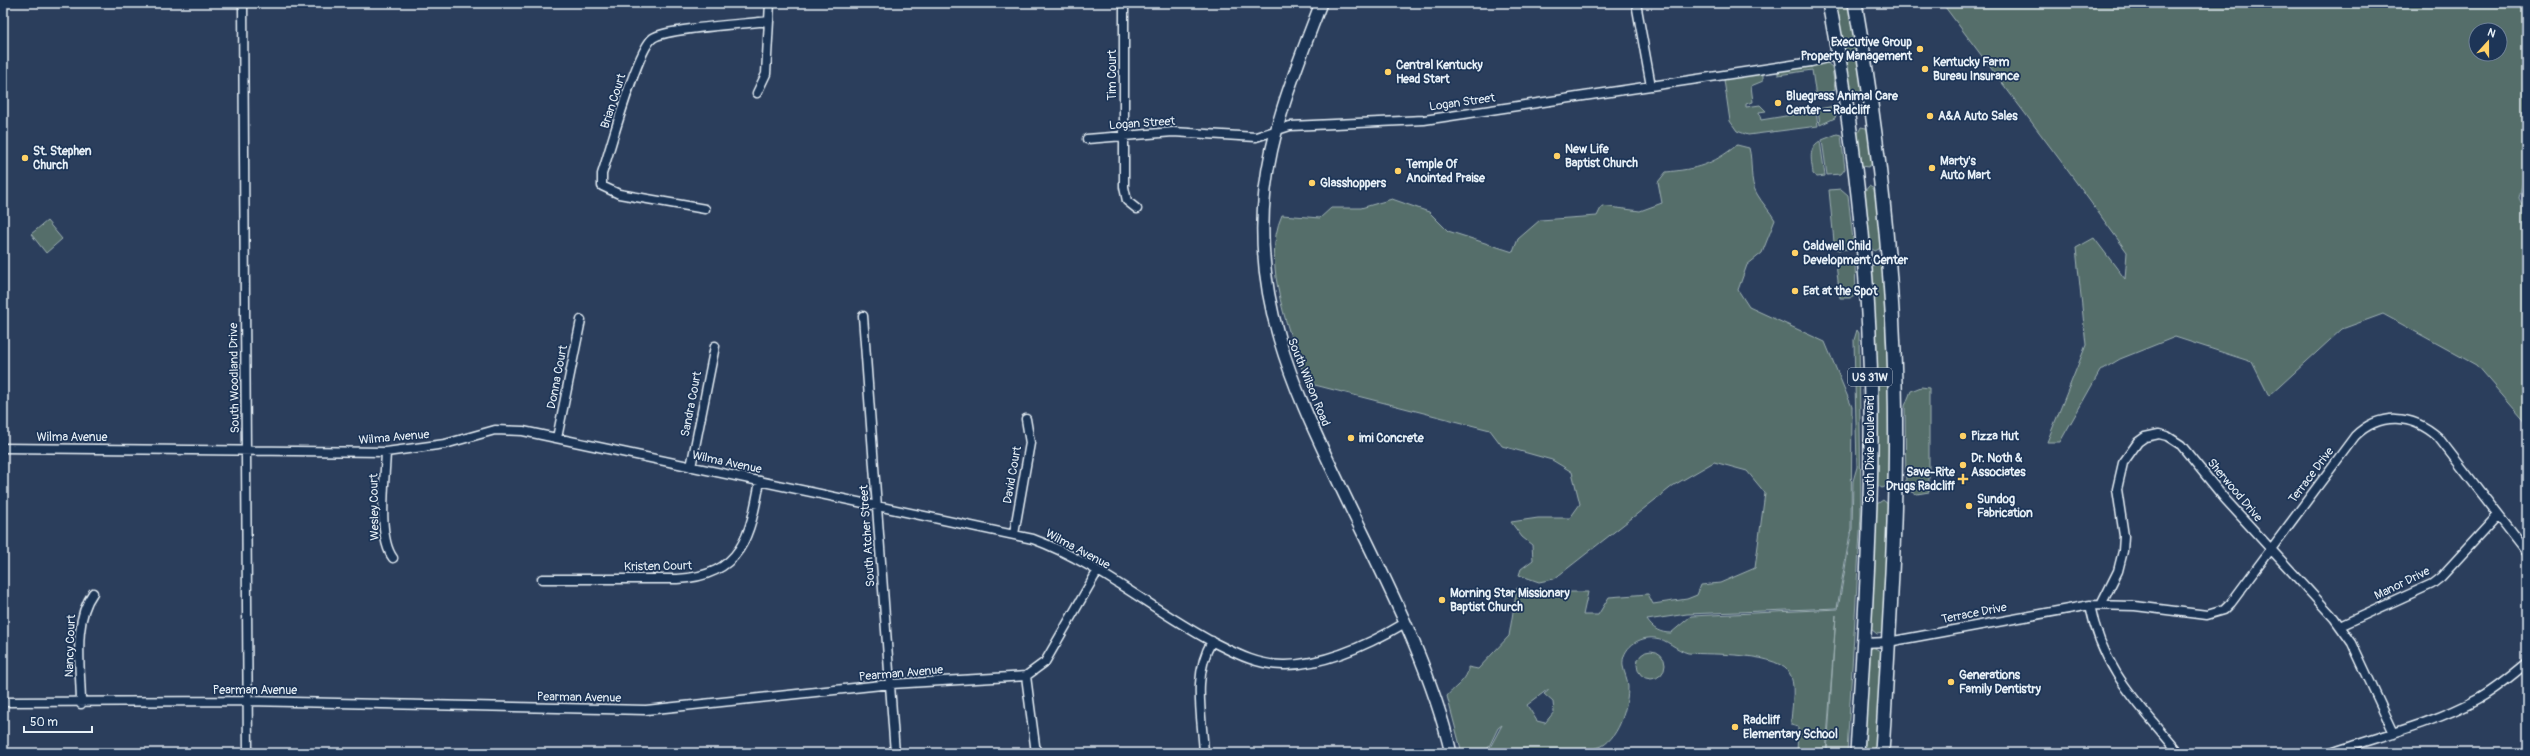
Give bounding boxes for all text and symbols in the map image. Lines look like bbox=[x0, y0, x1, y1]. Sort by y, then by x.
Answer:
north arrow bbox=[2468, 22, 2508, 62]
text: N bbox=[2486, 26, 2498, 41]
place label: Executive Group Property Management bbox=[1801, 35, 1913, 64]
marker: Executive Group Property Management bbox=[1915, 44, 1925, 54]
street label: Tim Court bbox=[1105, 49, 1120, 100]
place label: Kentucky Farm Bureau Insurance bbox=[1933, 55, 2020, 84]
place label: Central Kentucky Head Start bbox=[1396, 58, 1483, 87]
marker: Kentucky Farm Bureau Insurance bbox=[1920, 64, 1930, 74]
marker: Central Kentucky Head Start bbox=[1383, 67, 1393, 77]
street label: Brian Court bbox=[598, 72, 629, 131]
place label: Bluegrass Animal Care Center – Radcliff bbox=[1786, 89, 1899, 118]
street label: Logan Street bbox=[1428, 90, 1496, 115]
marker: Bluegrass Animal Care Center – Radcliff bbox=[1773, 98, 1783, 108]
place label: A&A Auto Sales bbox=[1938, 109, 2018, 124]
marker: A&A Auto Sales bbox=[1925, 111, 1935, 121]
street label: Logan Street bbox=[1108, 114, 1176, 133]
place label: New Life Baptist Church bbox=[1565, 142, 1638, 171]
place label: St. Stephen Church bbox=[33, 144, 92, 173]
marker: New Life Baptist Church bbox=[1552, 151, 1562, 161]
marker: St. Stephen Church bbox=[20, 153, 30, 163]
place label: Marty's Auto Mart bbox=[1940, 154, 1992, 183]
place label: Temple Of Anointed Praise bbox=[1405, 157, 1486, 186]
marker: Marty's Auto Mart bbox=[1927, 163, 1937, 173]
marker: Temple Of Anointed Praise bbox=[1393, 166, 1403, 176]
place label: Glasshoppers bbox=[1320, 176, 1387, 191]
marker: Glasshoppers bbox=[1307, 178, 1317, 188]
place label: Caldwell Child Development Center bbox=[1803, 239, 1909, 268]
marker: Caldwell Child Development Center bbox=[1790, 248, 1800, 258]
place label: Eat at the Spot bbox=[1803, 284, 1879, 299]
marker: Eat at the Spot bbox=[1790, 286, 1800, 296]
street label: South Woodland Drive bbox=[226, 323, 243, 433]
street label: South Wilson Road bbox=[1284, 336, 1333, 429]
street label: Donna Court bbox=[544, 344, 571, 410]
road number: US 31W bbox=[1848, 368, 1892, 386]
street label: Sandra Court bbox=[678, 370, 705, 438]
street label: South Dixie Boulevard bbox=[1863, 395, 1878, 503]
street label: Wilma Avenue bbox=[358, 427, 430, 448]
place label: Pizza Hut bbox=[1971, 429, 2020, 444]
street label: Wilma Avenue bbox=[37, 430, 108, 445]
place label: imi Concrete bbox=[1359, 431, 1425, 446]
marker: Pizza Hut bbox=[1958, 431, 1968, 441]
marker: imi Concrete bbox=[1346, 433, 1356, 443]
street label: Terrace Drive bbox=[2285, 444, 2337, 506]
street label: David Court bbox=[1000, 445, 1025, 505]
street label: Wilma Avenue bbox=[691, 448, 763, 477]
place label: Dr. Noth & Associates bbox=[1971, 451, 2026, 480]
street label: Sherwood Drive bbox=[2204, 456, 2265, 525]
marker: Dr. Noth & Associates bbox=[1958, 460, 1968, 470]
place label: Save-Rite Drugs Radcliff bbox=[1886, 465, 1956, 494]
street label: Wesley Court bbox=[366, 473, 383, 541]
marker: Save-Rite Drugs Radcliff bbox=[1958, 474, 1968, 484]
street label: South Atcher Street bbox=[856, 484, 879, 587]
place label: Sundog Fabrication bbox=[1977, 492, 2033, 521]
marker: Sundog Fabrication bbox=[1964, 501, 1974, 511]
street label: Wilma Avenue bbox=[1043, 526, 1113, 573]
street label: Kristen Court bbox=[624, 558, 692, 575]
street label: Manor Drive bbox=[2372, 564, 2432, 603]
place label: Morning Star Missionary Baptist Church bbox=[1450, 586, 1571, 615]
marker: Morning Star Missionary Baptist Church bbox=[1437, 595, 1447, 605]
street label: Terrace Drive bbox=[1940, 600, 2008, 627]
street label: Nancy Court bbox=[62, 614, 79, 678]
street label: Pearman Avenue bbox=[858, 662, 944, 685]
place label: Generations Family Dentistry bbox=[1959, 668, 2042, 697]
marker: Generations Family Dentistry bbox=[1946, 677, 1956, 687]
street label: Pearman Avenue bbox=[213, 683, 297, 698]
street label: Pearman Avenue bbox=[537, 689, 621, 706]
scale bar bbox=[24, 708, 92, 734]
place label: Radcliff Elementary School bbox=[1743, 713, 1838, 742]
text: 50 m bbox=[30, 715, 58, 730]
marker: Radcliff Elementary School bbox=[1730, 722, 1740, 732]

